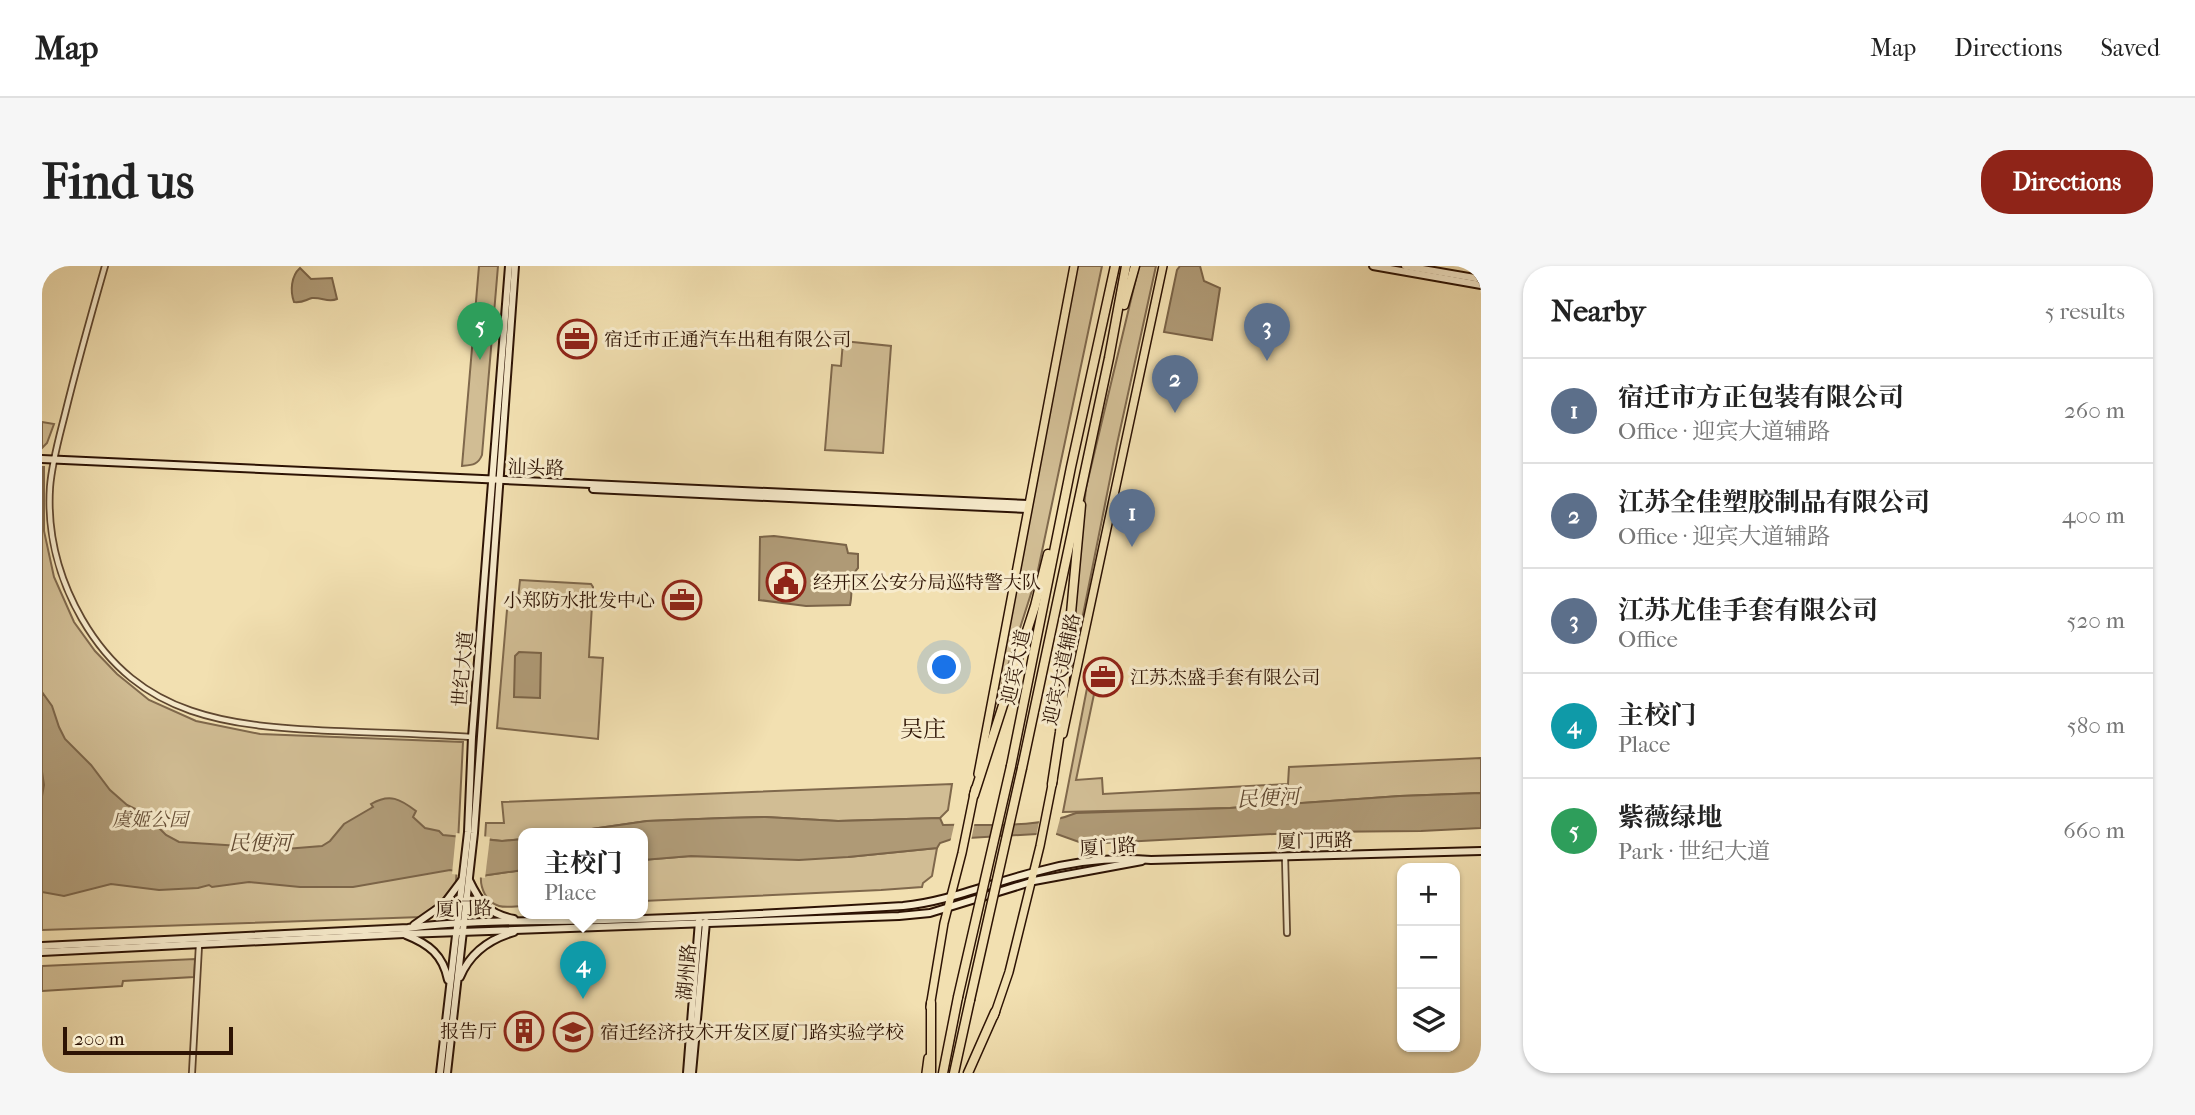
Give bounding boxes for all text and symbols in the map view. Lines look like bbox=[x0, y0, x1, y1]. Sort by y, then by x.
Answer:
text: Map bbox=[35, 29, 98, 68]
text: Map bbox=[1870, 34, 1916, 62]
text: Directions bbox=[1954, 34, 2062, 62]
text: Saved bbox=[2100, 34, 2160, 62]
button: Directions bbox=[1981, 150, 2153, 214]
text: Find us bbox=[42, 153, 194, 211]
text: Nearby bbox=[1551, 294, 1646, 329]
text: 5 results bbox=[2045, 298, 2125, 325]
pin: 5 bbox=[457, 302, 503, 360]
pin: 3 bbox=[1244, 303, 1290, 361]
office icon: 宿迁市正通汽车出租有限公司 bbox=[556, 318, 598, 360]
place label: 宿迁市正通汽车出租有限公司 bbox=[604, 329, 851, 351]
pin: 2 bbox=[1152, 355, 1198, 413]
text: 宿迁市方正包装有限公司 bbox=[1618, 382, 1904, 413]
text: 1 bbox=[1570, 397, 1578, 424]
text: 260 m bbox=[2064, 397, 2125, 424]
text: Office · 迎宾大道辅路 bbox=[1618, 418, 1830, 445]
street label: 汕头路 bbox=[507, 456, 565, 480]
text: 江苏全佳塑胶制品有限公司 bbox=[1618, 487, 1930, 518]
pin: 1 bbox=[1109, 489, 1155, 547]
text: 2 bbox=[1568, 502, 1580, 529]
text: 400 m bbox=[2062, 502, 2125, 529]
text: Office · 迎宾大道辅路 bbox=[1618, 523, 1830, 550]
public building icon: 经开区公安分局巡特警大队 bbox=[765, 561, 807, 603]
place label: 经开区公安分局巡特警大队 bbox=[813, 572, 1041, 594]
office icon: 小郑防水批发中心 bbox=[661, 579, 703, 621]
place label: 小郑防水批发中心 bbox=[503, 590, 655, 612]
text: 江苏尤佳手套有限公司 bbox=[1618, 595, 1878, 626]
text: 3 bbox=[1569, 607, 1579, 634]
text: 520 m bbox=[2066, 607, 2125, 634]
street label: 迎宾大道辅路 bbox=[1039, 611, 1085, 727]
text: Office bbox=[1618, 626, 1678, 653]
street label: 迎宾大道 bbox=[997, 628, 1035, 707]
street label: 世纪大道 bbox=[449, 630, 477, 708]
your location bbox=[927, 650, 961, 684]
office icon: 江苏杰盛手套有限公司 bbox=[1082, 656, 1124, 698]
place label: 江苏杰盛手套有限公司 bbox=[1130, 667, 1320, 689]
text: 主校门 bbox=[1618, 700, 1696, 731]
text: 4 bbox=[1567, 712, 1581, 739]
text: 580 m bbox=[2067, 712, 2125, 739]
district label: 吴庄 bbox=[900, 716, 946, 743]
text: Place bbox=[1618, 731, 1670, 758]
water label: 民便河 bbox=[1236, 784, 1304, 812]
text: 紫薇绿地 bbox=[1618, 802, 1722, 833]
park label: 虞姬公园 bbox=[112, 809, 191, 831]
text: 5 bbox=[1569, 817, 1579, 844]
text: 660 m bbox=[2063, 817, 2125, 844]
popup bbox=[518, 828, 648, 919]
street label: 厦门西路 bbox=[1277, 829, 1353, 853]
water label: 民便河 bbox=[229, 831, 295, 855]
street label: 厦门路 bbox=[1079, 834, 1137, 860]
text: Park · 世纪大道 bbox=[1618, 838, 1770, 865]
text: 主校门 bbox=[544, 848, 622, 879]
map controls bbox=[1397, 863, 1460, 1052]
button: + bbox=[1397, 863, 1460, 926]
text: Place bbox=[544, 879, 596, 906]
street label: 厦门路 bbox=[435, 897, 493, 921]
button: − bbox=[1397, 926, 1460, 989]
pin: 4 bbox=[560, 941, 606, 999]
street label: 湖州路 bbox=[674, 943, 700, 1001]
button: layers bbox=[1397, 989, 1460, 1052]
building icon: 报告厅 bbox=[503, 1010, 545, 1052]
school or university icon: 宿迁经济技术开发区厦门路实验学校 bbox=[552, 1011, 594, 1053]
place label: 报告厅 bbox=[440, 1021, 497, 1043]
place label: 宿迁经济技术开发区厦门路实验学校 bbox=[600, 1022, 904, 1044]
scale bar bbox=[63, 1024, 233, 1056]
text: 200 m bbox=[74, 1028, 125, 1050]

